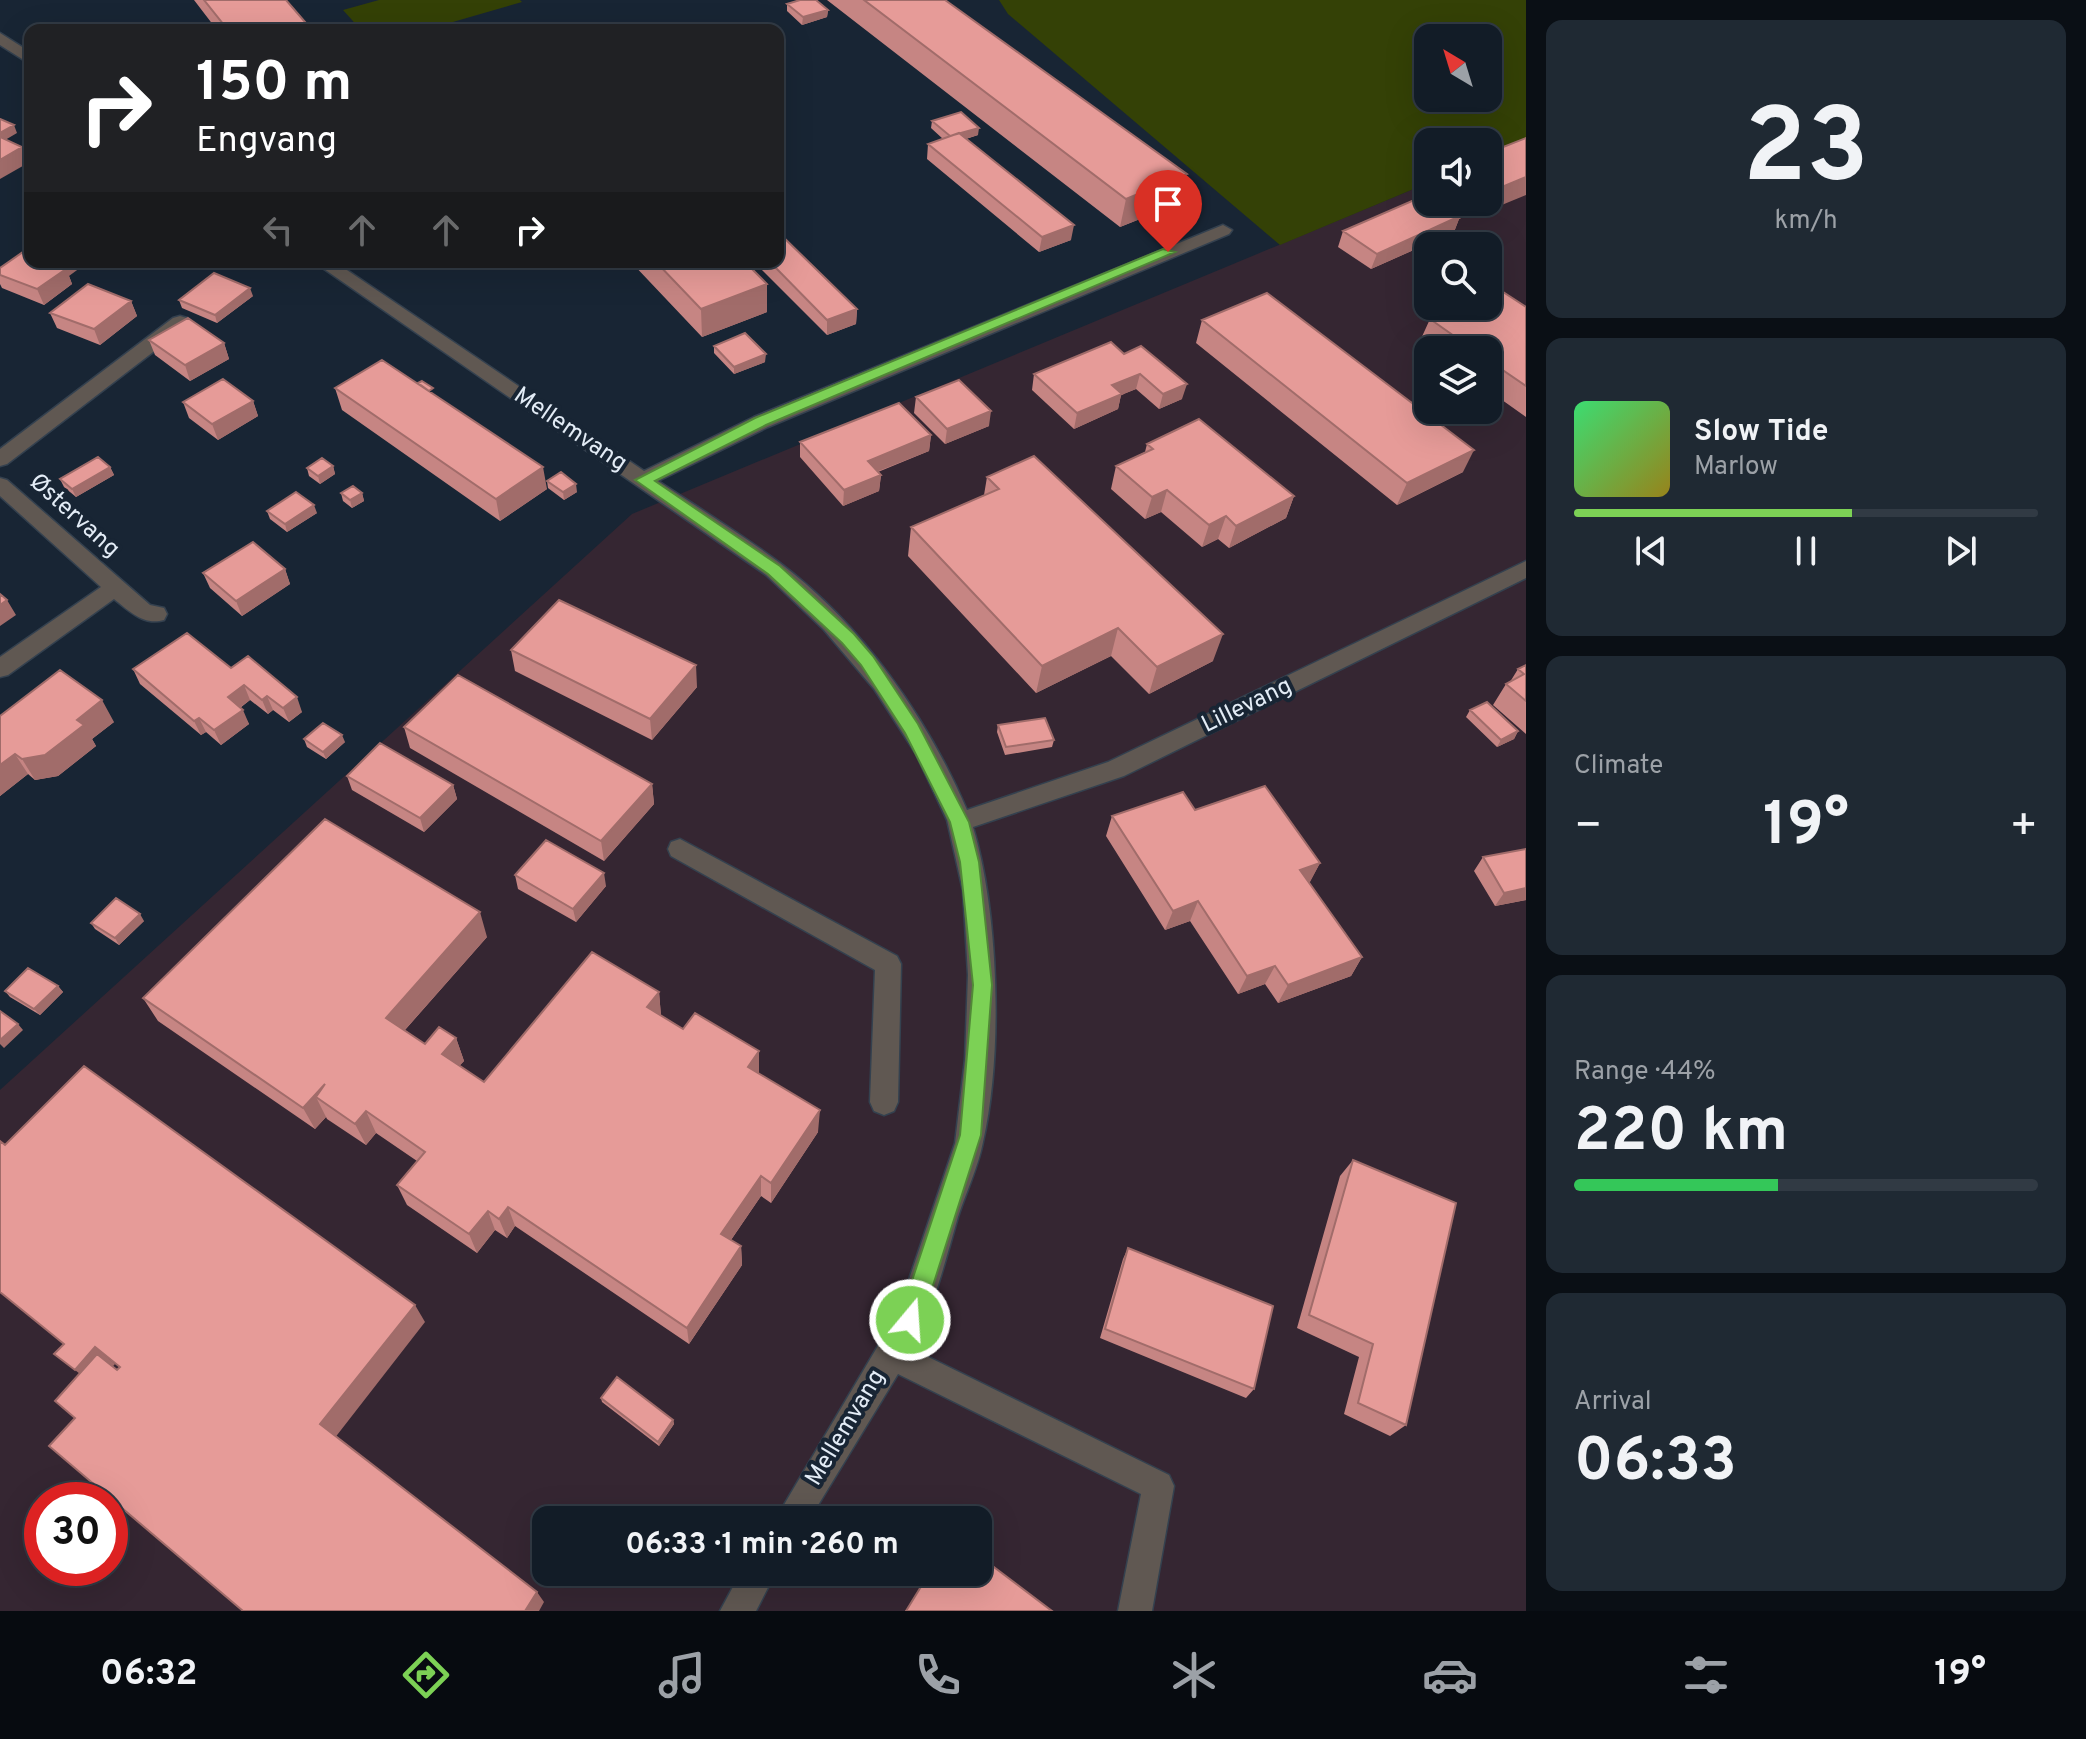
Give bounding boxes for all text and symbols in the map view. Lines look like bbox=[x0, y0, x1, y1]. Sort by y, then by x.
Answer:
north arrow bbox=[1414, 24, 1502, 112]
map controls bbox=[1414, 24, 1502, 424]
text: 150 m bbox=[196, 50, 352, 120]
icon: right bbox=[64, 56, 168, 160]
text: 23 bbox=[1743, 87, 1869, 219]
text: Engvang bbox=[196, 119, 337, 165]
button: sound bbox=[1414, 128, 1502, 216]
pin bbox=[1134, 170, 1202, 252]
icon: arrive bbox=[1146, 182, 1190, 226]
text: km/h bbox=[1774, 205, 1838, 238]
icon: left bbox=[256, 208, 300, 252]
icon: ahead bbox=[340, 208, 384, 252]
icon: ahead bbox=[424, 208, 468, 252]
icon: right bbox=[508, 208, 552, 252]
button: search bbox=[1414, 232, 1502, 320]
button: layers bbox=[1414, 336, 1502, 424]
street label: Mellemvang bbox=[508, 381, 632, 479]
text: Slow Tide bbox=[1694, 414, 1828, 451]
text: Marlow bbox=[1694, 451, 1778, 484]
street label: Østervang bbox=[23, 468, 125, 564]
icon: previous bbox=[1629, 529, 1673, 573]
icon: pause bbox=[1784, 529, 1828, 573]
icon: next bbox=[1939, 529, 1983, 573]
street label: Lillevang bbox=[1197, 671, 1297, 741]
text: Climate bbox=[1574, 750, 1663, 783]
text: 19° bbox=[1763, 790, 1849, 866]
text: − bbox=[1574, 800, 1602, 856]
text: + bbox=[2010, 800, 2038, 856]
text: Range · 44% bbox=[1574, 1056, 1716, 1089]
text: 220 km bbox=[1574, 1096, 1788, 1172]
position arrow bbox=[868, 1278, 952, 1362]
street label: Mellemvang bbox=[800, 1364, 892, 1492]
text: Arrival bbox=[1574, 1386, 1652, 1419]
text: 06:33 bbox=[1574, 1426, 1737, 1502]
speed limit sign: 30 bbox=[24, 1482, 128, 1586]
text: 06:33 · 1 min · 260 m bbox=[625, 1527, 899, 1564]
icon: directions bbox=[398, 1647, 454, 1703]
icon: music bbox=[654, 1647, 710, 1703]
icon: phone bbox=[910, 1647, 966, 1703]
icon: climate bbox=[1166, 1647, 1222, 1703]
icon: car bbox=[1422, 1647, 1478, 1703]
icon: filters bbox=[1678, 1647, 1734, 1703]
text: 06:32 bbox=[100, 1652, 197, 1698]
text: 19° bbox=[1934, 1652, 1986, 1698]

